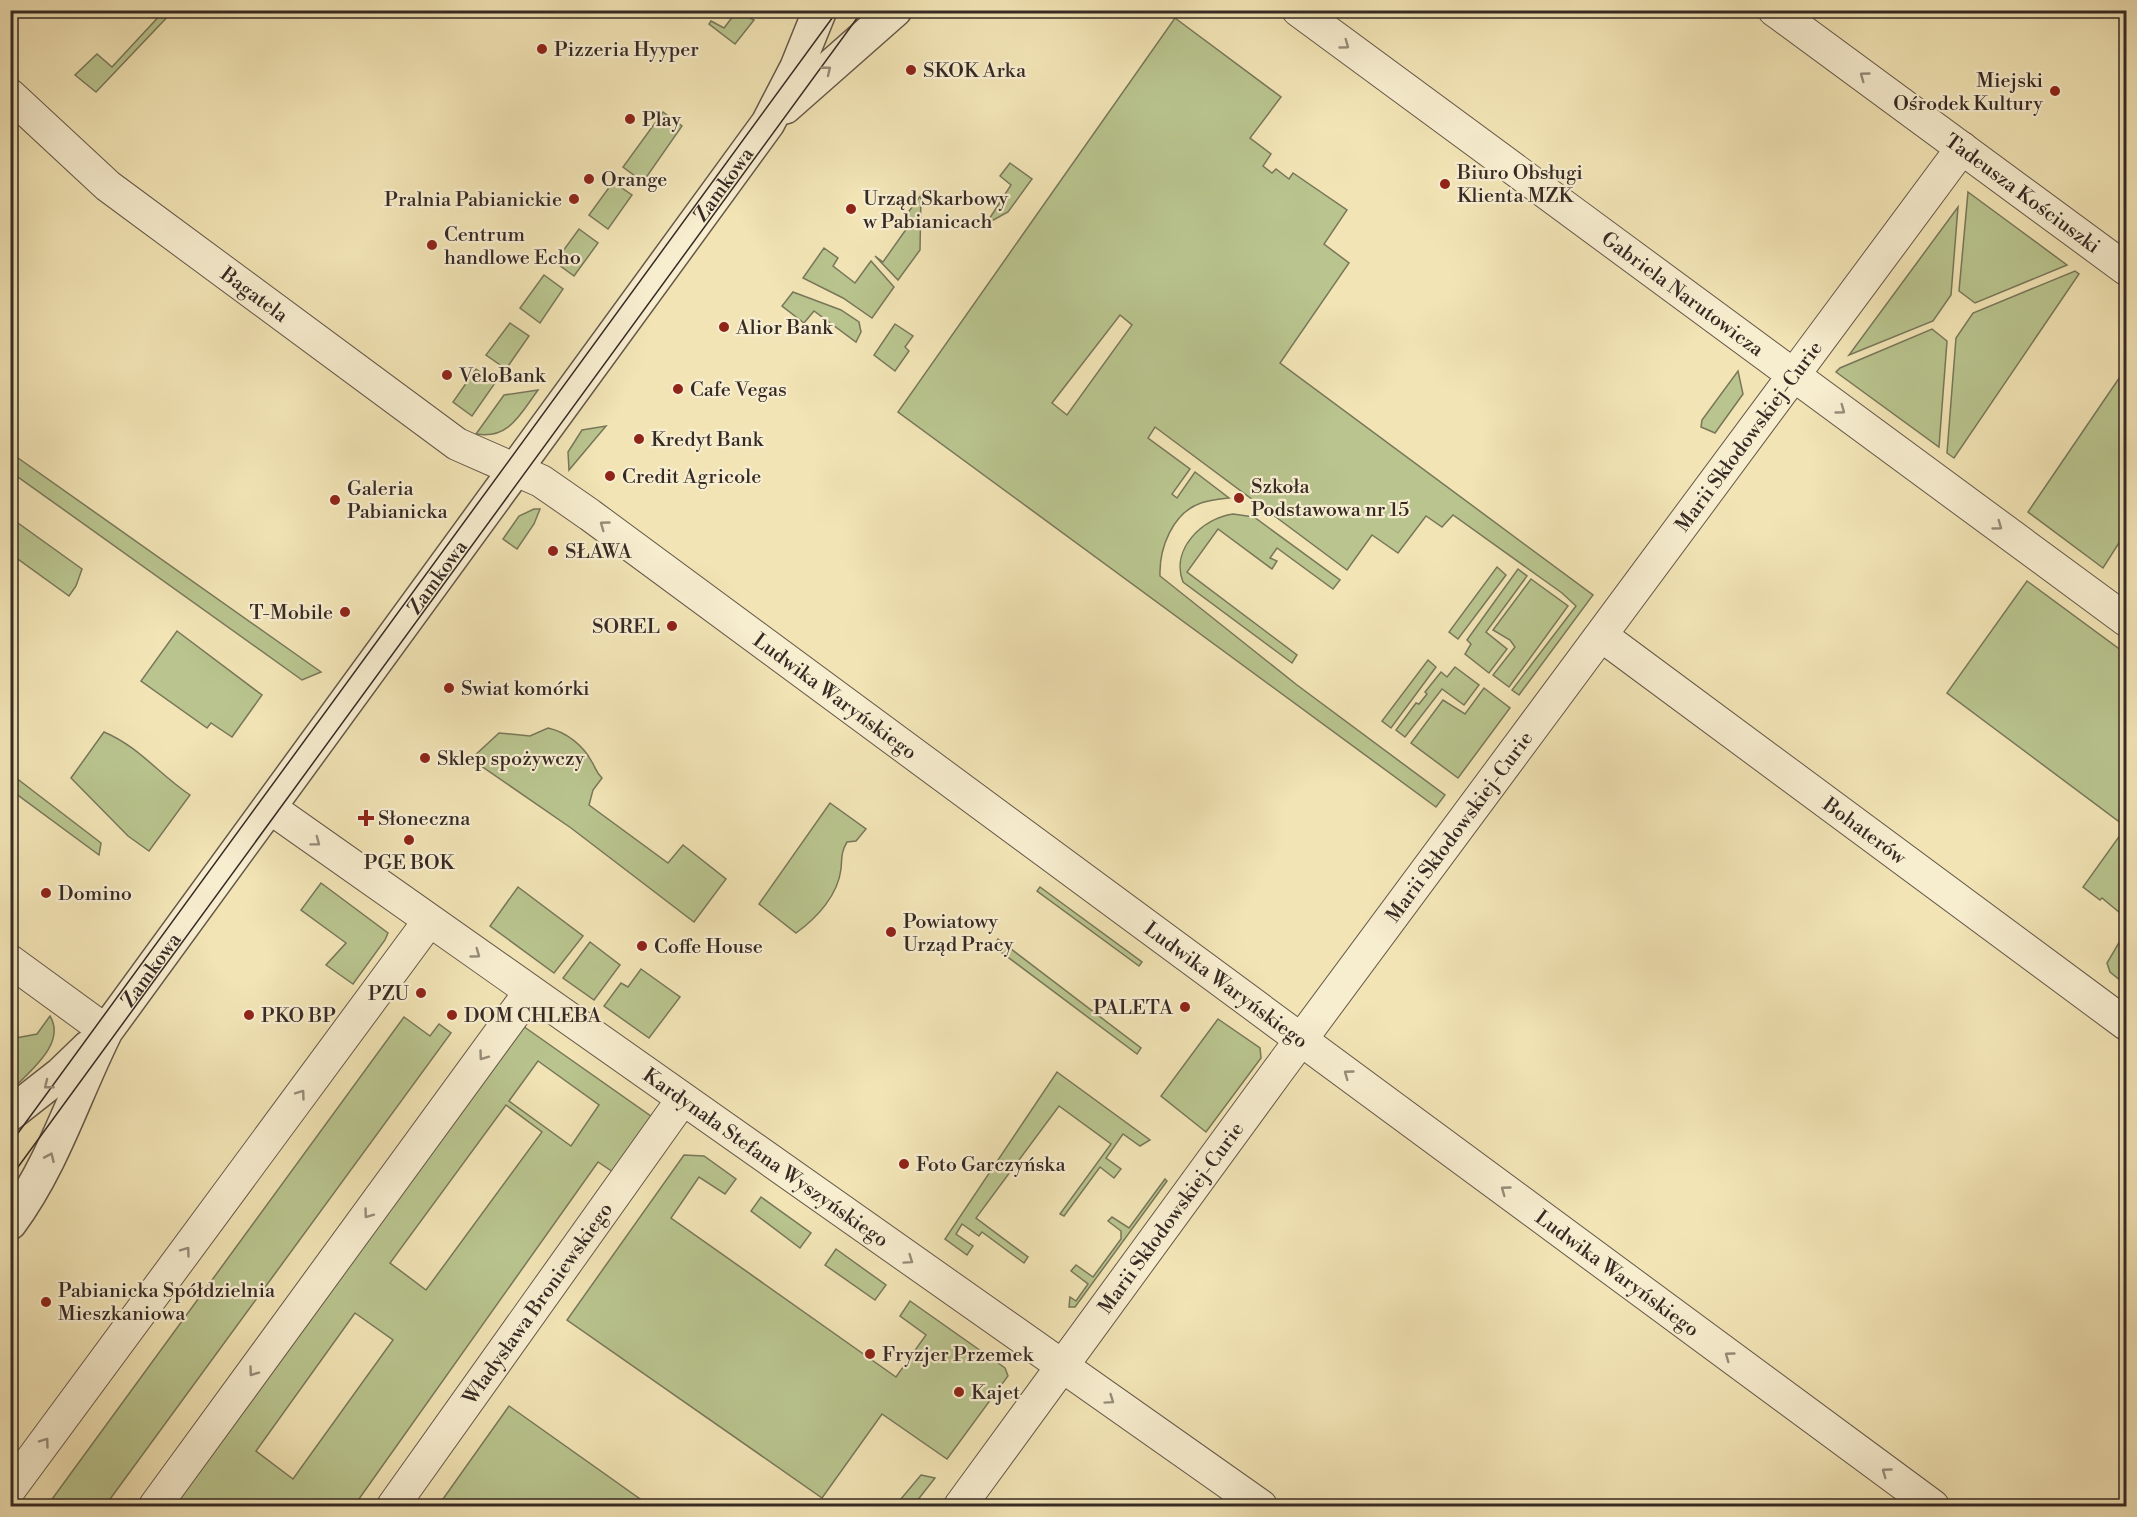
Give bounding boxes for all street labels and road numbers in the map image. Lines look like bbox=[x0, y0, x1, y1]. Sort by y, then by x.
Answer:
street label: Tadeusza Kościuszki bbox=[1939, 129, 2105, 260]
street label: Zamkowa bbox=[689, 142, 760, 227]
street label: Gabriela Narutowicza bbox=[1596, 227, 1769, 363]
street label: Bagatela bbox=[214, 262, 293, 329]
street label: Marii Skłodowskiej-Curie bbox=[1671, 337, 1829, 537]
street label: Zamkowa bbox=[403, 535, 474, 620]
street label: Ludwika Waryńskiego bbox=[747, 628, 921, 766]
street label: Marii Skłodowskiej-Curie bbox=[1381, 727, 1539, 928]
street label: Bohaterów bbox=[1817, 792, 1912, 872]
street label: Ludwika Waryńskiego bbox=[1139, 917, 1312, 1054]
street label: Zamkowa bbox=[117, 928, 188, 1013]
street label: Kardynała Stefana Wyszyńskiego bbox=[637, 1063, 893, 1254]
street label: Marii Skłodowskiej-Curie bbox=[1093, 1118, 1250, 1319]
street label: Władysława Broniewskiego bbox=[458, 1198, 619, 1411]
street label: Ludwika Waryńskiego bbox=[1530, 1206, 1703, 1343]

